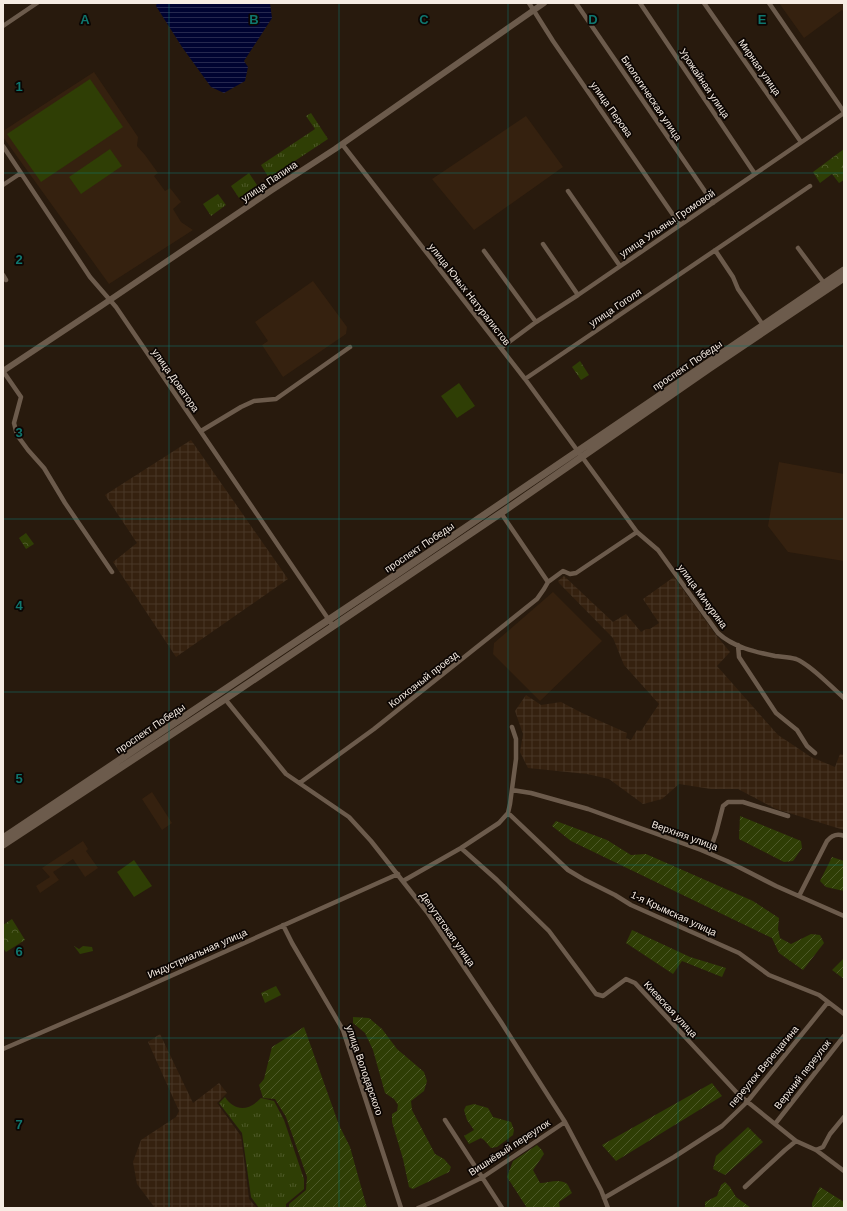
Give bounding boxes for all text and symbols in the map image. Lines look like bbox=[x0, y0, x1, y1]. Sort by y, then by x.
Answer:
text: A bbox=[80, 12, 90, 27]
text: B bbox=[249, 12, 259, 27]
text: C bbox=[419, 12, 429, 27]
text: D bbox=[588, 12, 598, 27]
text: E bbox=[758, 12, 767, 27]
street label: Мирная улица bbox=[736, 37, 783, 98]
street label: Урожайная улица bbox=[677, 46, 732, 121]
street label: Биологическая улица bbox=[619, 54, 684, 143]
text: 1 bbox=[15, 79, 23, 94]
street label: улица Перова bbox=[588, 80, 635, 139]
street label: улица Папина bbox=[239, 158, 300, 204]
street label: улица Ульяны Громовой bbox=[617, 187, 717, 259]
street label: улица Юных Натуралистов bbox=[427, 241, 513, 347]
text: 2 bbox=[15, 252, 23, 267]
street label: улица Гоголя bbox=[587, 286, 643, 329]
street label: проспект Победы bbox=[651, 338, 724, 393]
street label: улица Доватора bbox=[150, 347, 202, 414]
text: 3 bbox=[15, 425, 23, 440]
street label: проспект Победы bbox=[383, 520, 456, 575]
street label: улица Мичурина bbox=[676, 562, 730, 631]
text: 4 bbox=[15, 598, 23, 613]
street label: Колхозный проезд bbox=[386, 649, 460, 710]
street label: проспект Победы bbox=[114, 701, 187, 756]
text: 5 bbox=[15, 771, 23, 786]
street label: Верхняя улица bbox=[650, 818, 720, 853]
street label: 1-я Крымская улица bbox=[629, 889, 719, 938]
street label: Депутатская улица bbox=[418, 890, 478, 969]
street label: Индустриальная улица bbox=[146, 926, 249, 980]
text: 6 bbox=[15, 944, 23, 959]
street label: Киевская улица bbox=[642, 979, 700, 1040]
street label: переулок Верещагина bbox=[726, 1023, 801, 1109]
street label: улица Володарского bbox=[344, 1024, 385, 1117]
street label: Верхний переулок bbox=[772, 1037, 833, 1111]
text: 7 bbox=[15, 1117, 23, 1132]
street label: Вишнёвый переулок bbox=[466, 1117, 553, 1178]

